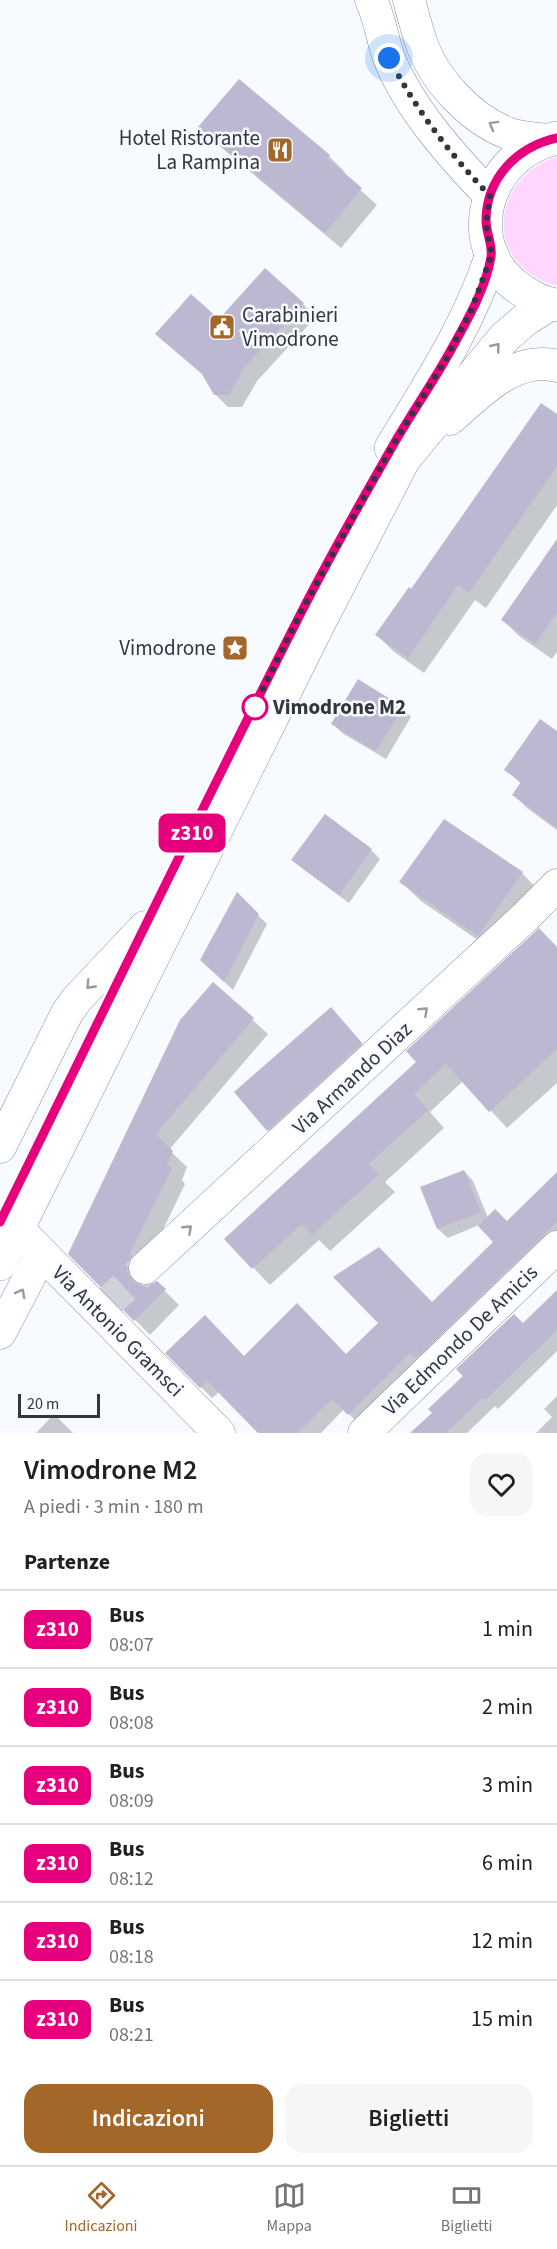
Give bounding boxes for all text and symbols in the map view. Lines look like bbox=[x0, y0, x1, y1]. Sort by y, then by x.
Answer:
your location bbox=[374, 43, 404, 73]
one-way arrow bbox=[489, 121, 499, 132]
place label: Hotel Ristorante La Rampina bbox=[119, 123, 260, 177]
restaurant icon: Hotel Ristorante La Rampina bbox=[265, 135, 295, 165]
place label: Carabinieri Vimodrone bbox=[242, 300, 339, 354]
public building icon: Carabinieri Vimodrone bbox=[207, 312, 237, 342]
one-way arrow bbox=[489, 343, 500, 354]
place label: Vimodrone bbox=[119, 633, 216, 663]
place icon: Vimodrone bbox=[220, 633, 250, 663]
place label: Vimodrone M2 bbox=[272, 692, 406, 722]
marker: Vimodrone M2 bbox=[242, 694, 268, 720]
line badge: z310 bbox=[150, 814, 234, 852]
text: z310 bbox=[171, 818, 213, 848]
one-way arrow bbox=[87, 977, 98, 988]
one-way arrow bbox=[417, 1007, 427, 1018]
street label: Via Armando Diaz bbox=[286, 1015, 419, 1141]
one-way arrow bbox=[181, 1225, 191, 1236]
street label: Via Antonio Gramsci bbox=[45, 1258, 191, 1404]
street label: Via Edmondo De Amicis bbox=[376, 1258, 545, 1422]
one-way arrow bbox=[14, 1289, 25, 1299]
scale bar bbox=[18, 1391, 100, 1418]
text: 20 m bbox=[27, 1393, 59, 1415]
text: Vimodrone M2 bbox=[24, 1450, 197, 1490]
button: heart bbox=[470, 1453, 533, 1516]
text: A piedi · 3 min · 180 m bbox=[24, 1493, 204, 1521]
text: Partenze bbox=[24, 1546, 110, 1578]
text: Bus bbox=[109, 1599, 145, 1631]
text: 1 min bbox=[482, 1613, 533, 1645]
text: z310 bbox=[36, 1614, 79, 1644]
text: 08:07 bbox=[109, 1631, 154, 1659]
text: Bus bbox=[109, 1677, 145, 1709]
text: 2 min bbox=[482, 1691, 533, 1723]
text: z310 bbox=[36, 1692, 79, 1722]
text: 08:08 bbox=[109, 1709, 154, 1737]
text: Bus bbox=[109, 1755, 145, 1787]
text: 3 min bbox=[482, 1769, 533, 1801]
text: z310 bbox=[36, 1770, 79, 1800]
text: 08:09 bbox=[109, 1787, 154, 1815]
text: Bus bbox=[109, 1833, 145, 1865]
text: 6 min bbox=[482, 1847, 533, 1879]
text: z310 bbox=[36, 1848, 79, 1878]
text: 08:12 bbox=[109, 1865, 154, 1893]
text: Bus bbox=[109, 1911, 145, 1943]
text: 12 min bbox=[471, 1925, 533, 1957]
text: z310 bbox=[36, 1926, 79, 1956]
text: 08:18 bbox=[109, 1943, 154, 1971]
text: Bus bbox=[109, 1989, 145, 2021]
text: 15 min bbox=[471, 2003, 533, 2035]
text: z310 bbox=[36, 2004, 79, 2034]
text: 08:21 bbox=[109, 2021, 154, 2049]
button: Indicazioni bbox=[24, 2084, 273, 2153]
button: Biglietti bbox=[285, 2084, 533, 2153]
tab: Indicazioni bbox=[64, 2179, 138, 2237]
tab: Mappa bbox=[267, 2179, 312, 2237]
tab: Biglietti bbox=[441, 2179, 492, 2237]

